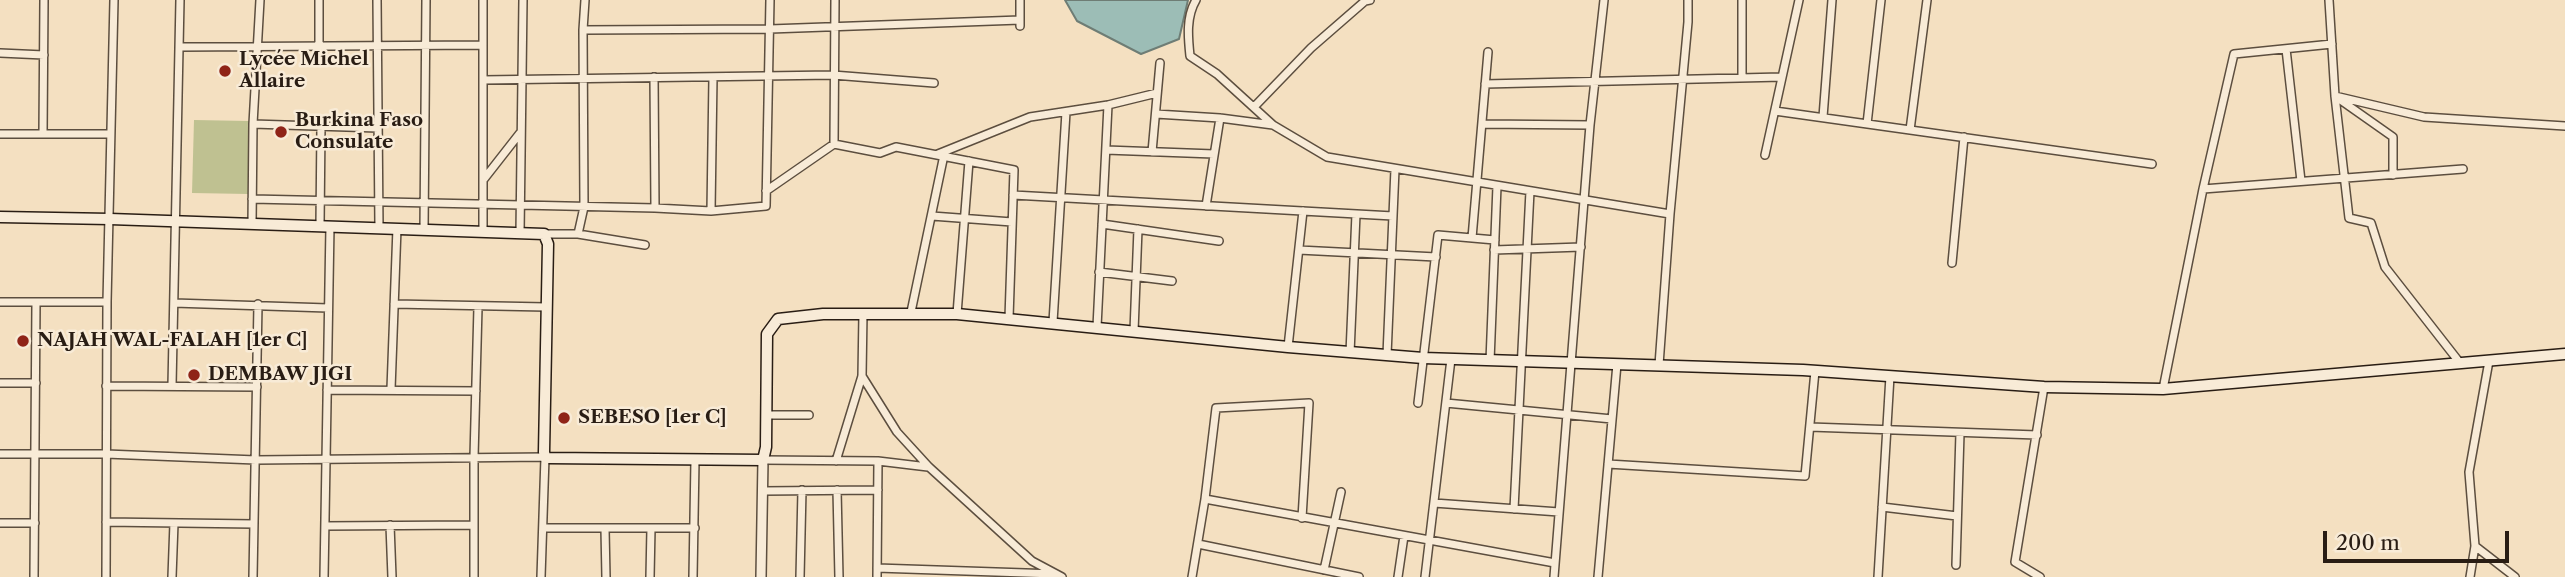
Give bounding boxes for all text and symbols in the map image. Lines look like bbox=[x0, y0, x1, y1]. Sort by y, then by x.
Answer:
place label: Lycée Michel Allaire bbox=[239, 49, 369, 93]
marker: Lycée Michel Allaire bbox=[217, 63, 233, 79]
place label: Burkina Faso Consulate bbox=[295, 110, 423, 154]
marker: Burkina Faso Consulate bbox=[273, 124, 289, 140]
place label: NAJAH WAL-FALAH [1er C] bbox=[37, 330, 308, 352]
marker: NAJAH WAL-FALAH [1er C] bbox=[15, 333, 31, 349]
place label: DEMBAW JIGI bbox=[208, 364, 352, 386]
marker: DEMBAW JIGI bbox=[186, 367, 202, 383]
place label: SEBESO [1er C] bbox=[578, 407, 727, 429]
marker: SEBESO [1er C] bbox=[556, 410, 572, 426]
scale bar bbox=[2327, 518, 2512, 562]
text: 200 m bbox=[2336, 530, 2400, 555]

